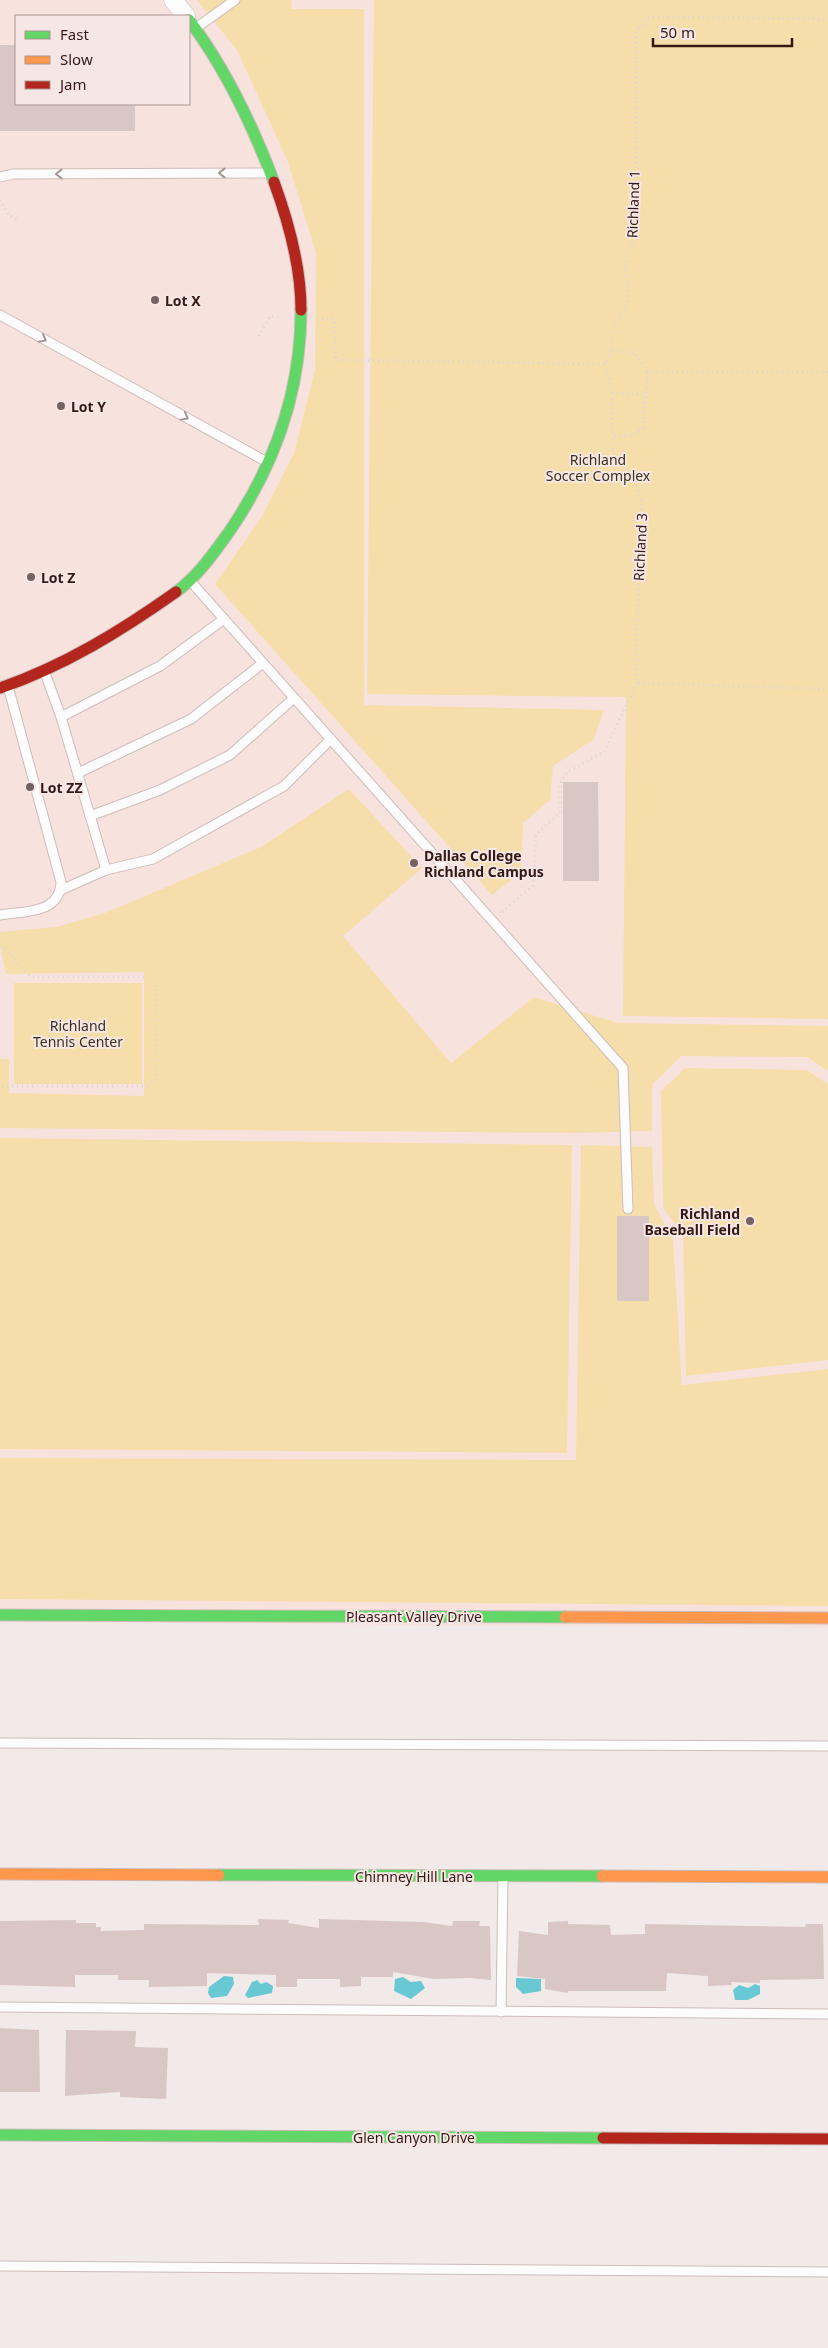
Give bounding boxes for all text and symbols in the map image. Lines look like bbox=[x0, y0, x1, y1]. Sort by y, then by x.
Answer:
legend bbox=[15, 15, 190, 105]
scale bar bbox=[653, 15, 792, 47]
text: 50 m bbox=[660, 22, 695, 42]
text: Fast bbox=[60, 24, 89, 44]
text: Slow bbox=[60, 49, 93, 69]
text: Jam bbox=[58, 74, 87, 94]
one-way arrow bbox=[217, 168, 225, 178]
one-way arrow bbox=[55, 169, 62, 179]
street label: Richland 1 bbox=[622, 170, 644, 238]
place label: Lot X bbox=[165, 291, 201, 310]
marker: Lot X bbox=[149, 294, 161, 306]
one-way arrow bbox=[37, 333, 46, 343]
place label: Lot Y bbox=[71, 397, 106, 416]
marker: Lot Y bbox=[55, 400, 67, 412]
one-way arrow bbox=[180, 411, 189, 421]
park label: Richland Soccer Complex bbox=[546, 450, 651, 485]
street label: Richland 3 bbox=[629, 513, 651, 581]
place label: Lot Z bbox=[41, 568, 75, 587]
marker: Lot Z bbox=[25, 571, 37, 583]
place label: Lot ZZ bbox=[40, 778, 83, 797]
marker: Lot ZZ bbox=[24, 781, 36, 793]
place label: Dallas College Richland Campus bbox=[424, 846, 544, 881]
marker: Dallas College Richland Campus bbox=[408, 857, 420, 869]
park label: Richland Tennis Center bbox=[33, 1016, 123, 1051]
place label: Richland Baseball Field bbox=[644, 1204, 740, 1239]
marker: Richland Baseball Field bbox=[744, 1215, 756, 1227]
street label: Pleasant Valley Drive bbox=[346, 1607, 482, 1626]
street label: Chimney Hill Lane bbox=[355, 1867, 473, 1886]
street label: Glen Canyon Drive bbox=[353, 2128, 475, 2147]

